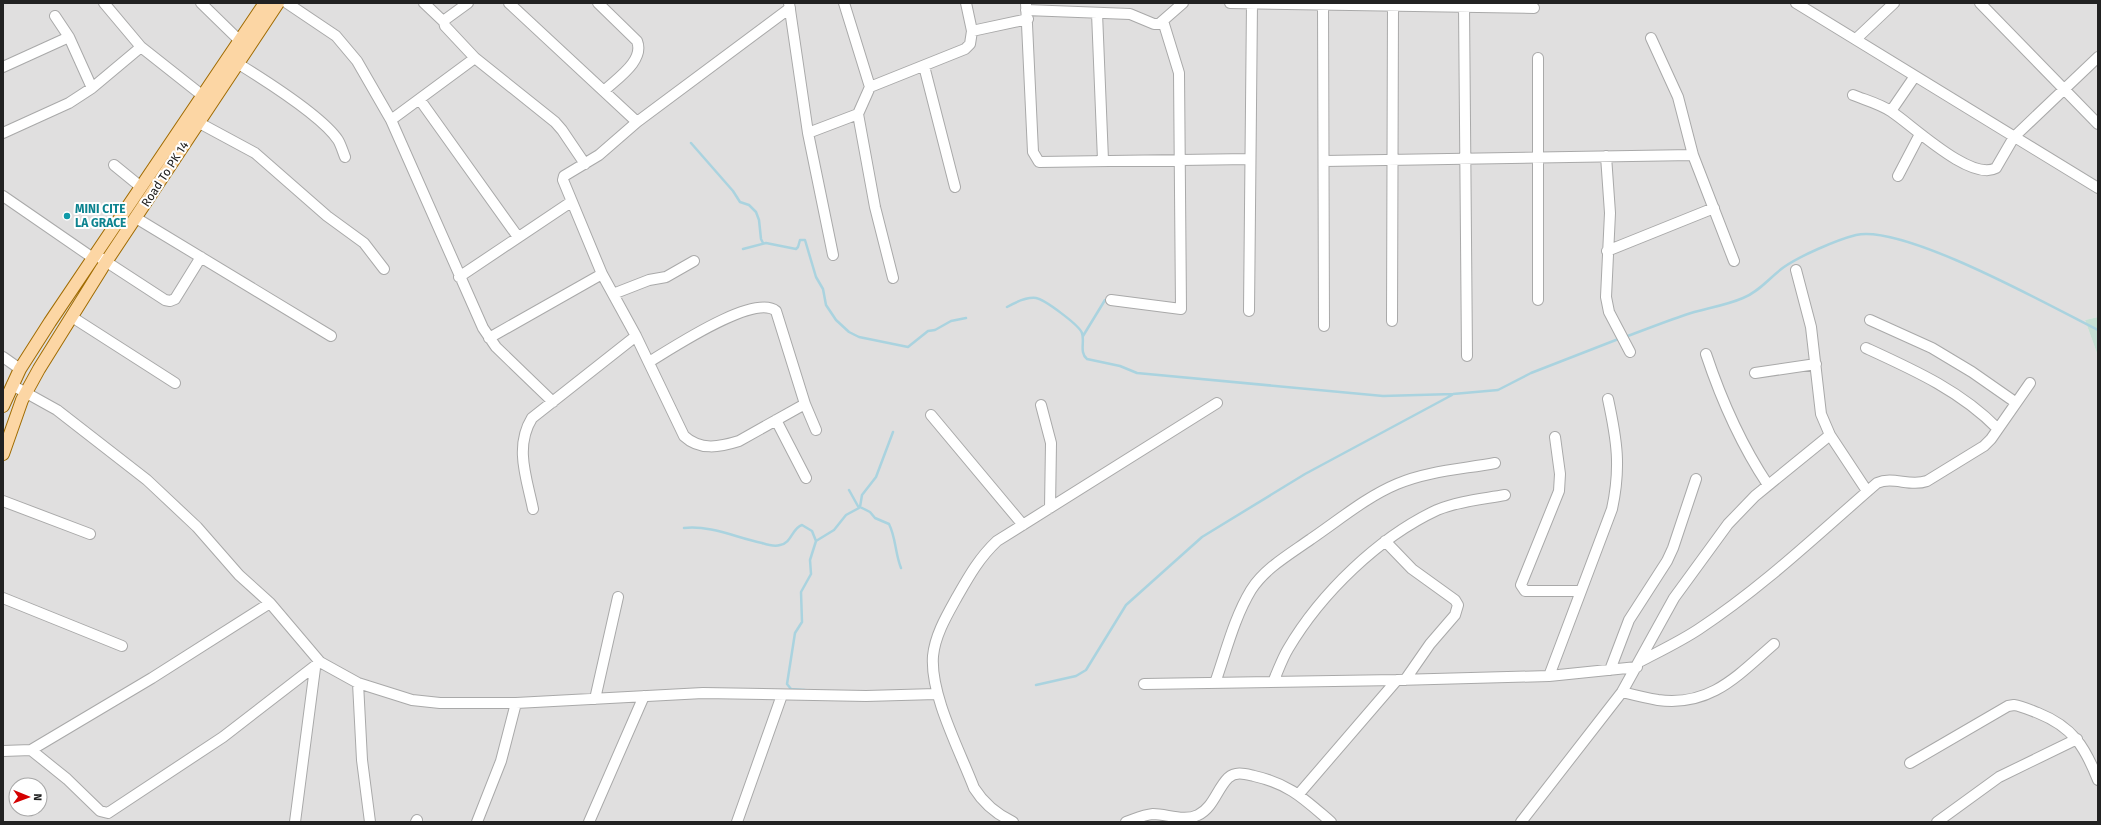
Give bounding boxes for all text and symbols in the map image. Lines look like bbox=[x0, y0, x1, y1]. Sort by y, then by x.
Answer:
street label: Road To PK 14 bbox=[139, 138, 192, 209]
place label: MINI CITE LA GRACE bbox=[75, 202, 126, 230]
marker: MINI CITE LA GRACE bbox=[62, 211, 72, 221]
north arrow bbox=[8, 777, 48, 817]
text: N bbox=[31, 793, 44, 801]

